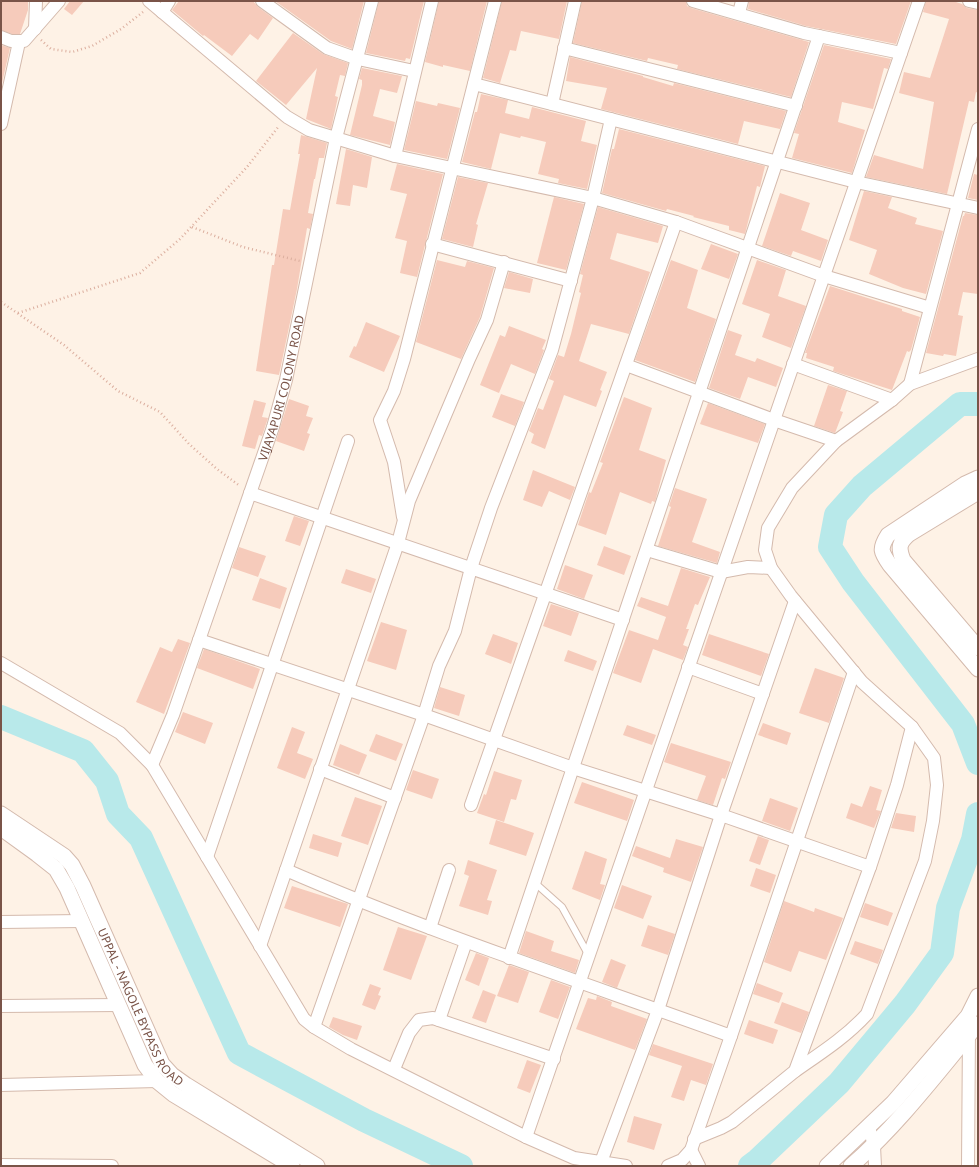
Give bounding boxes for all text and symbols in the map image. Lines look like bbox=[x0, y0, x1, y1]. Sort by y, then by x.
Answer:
street label: VIJAYAPURI COLONY ROAD bbox=[253, 313, 308, 463]
street label: UPPAL - NAGOLE BYPASS ROAD bbox=[94, 925, 188, 1090]

